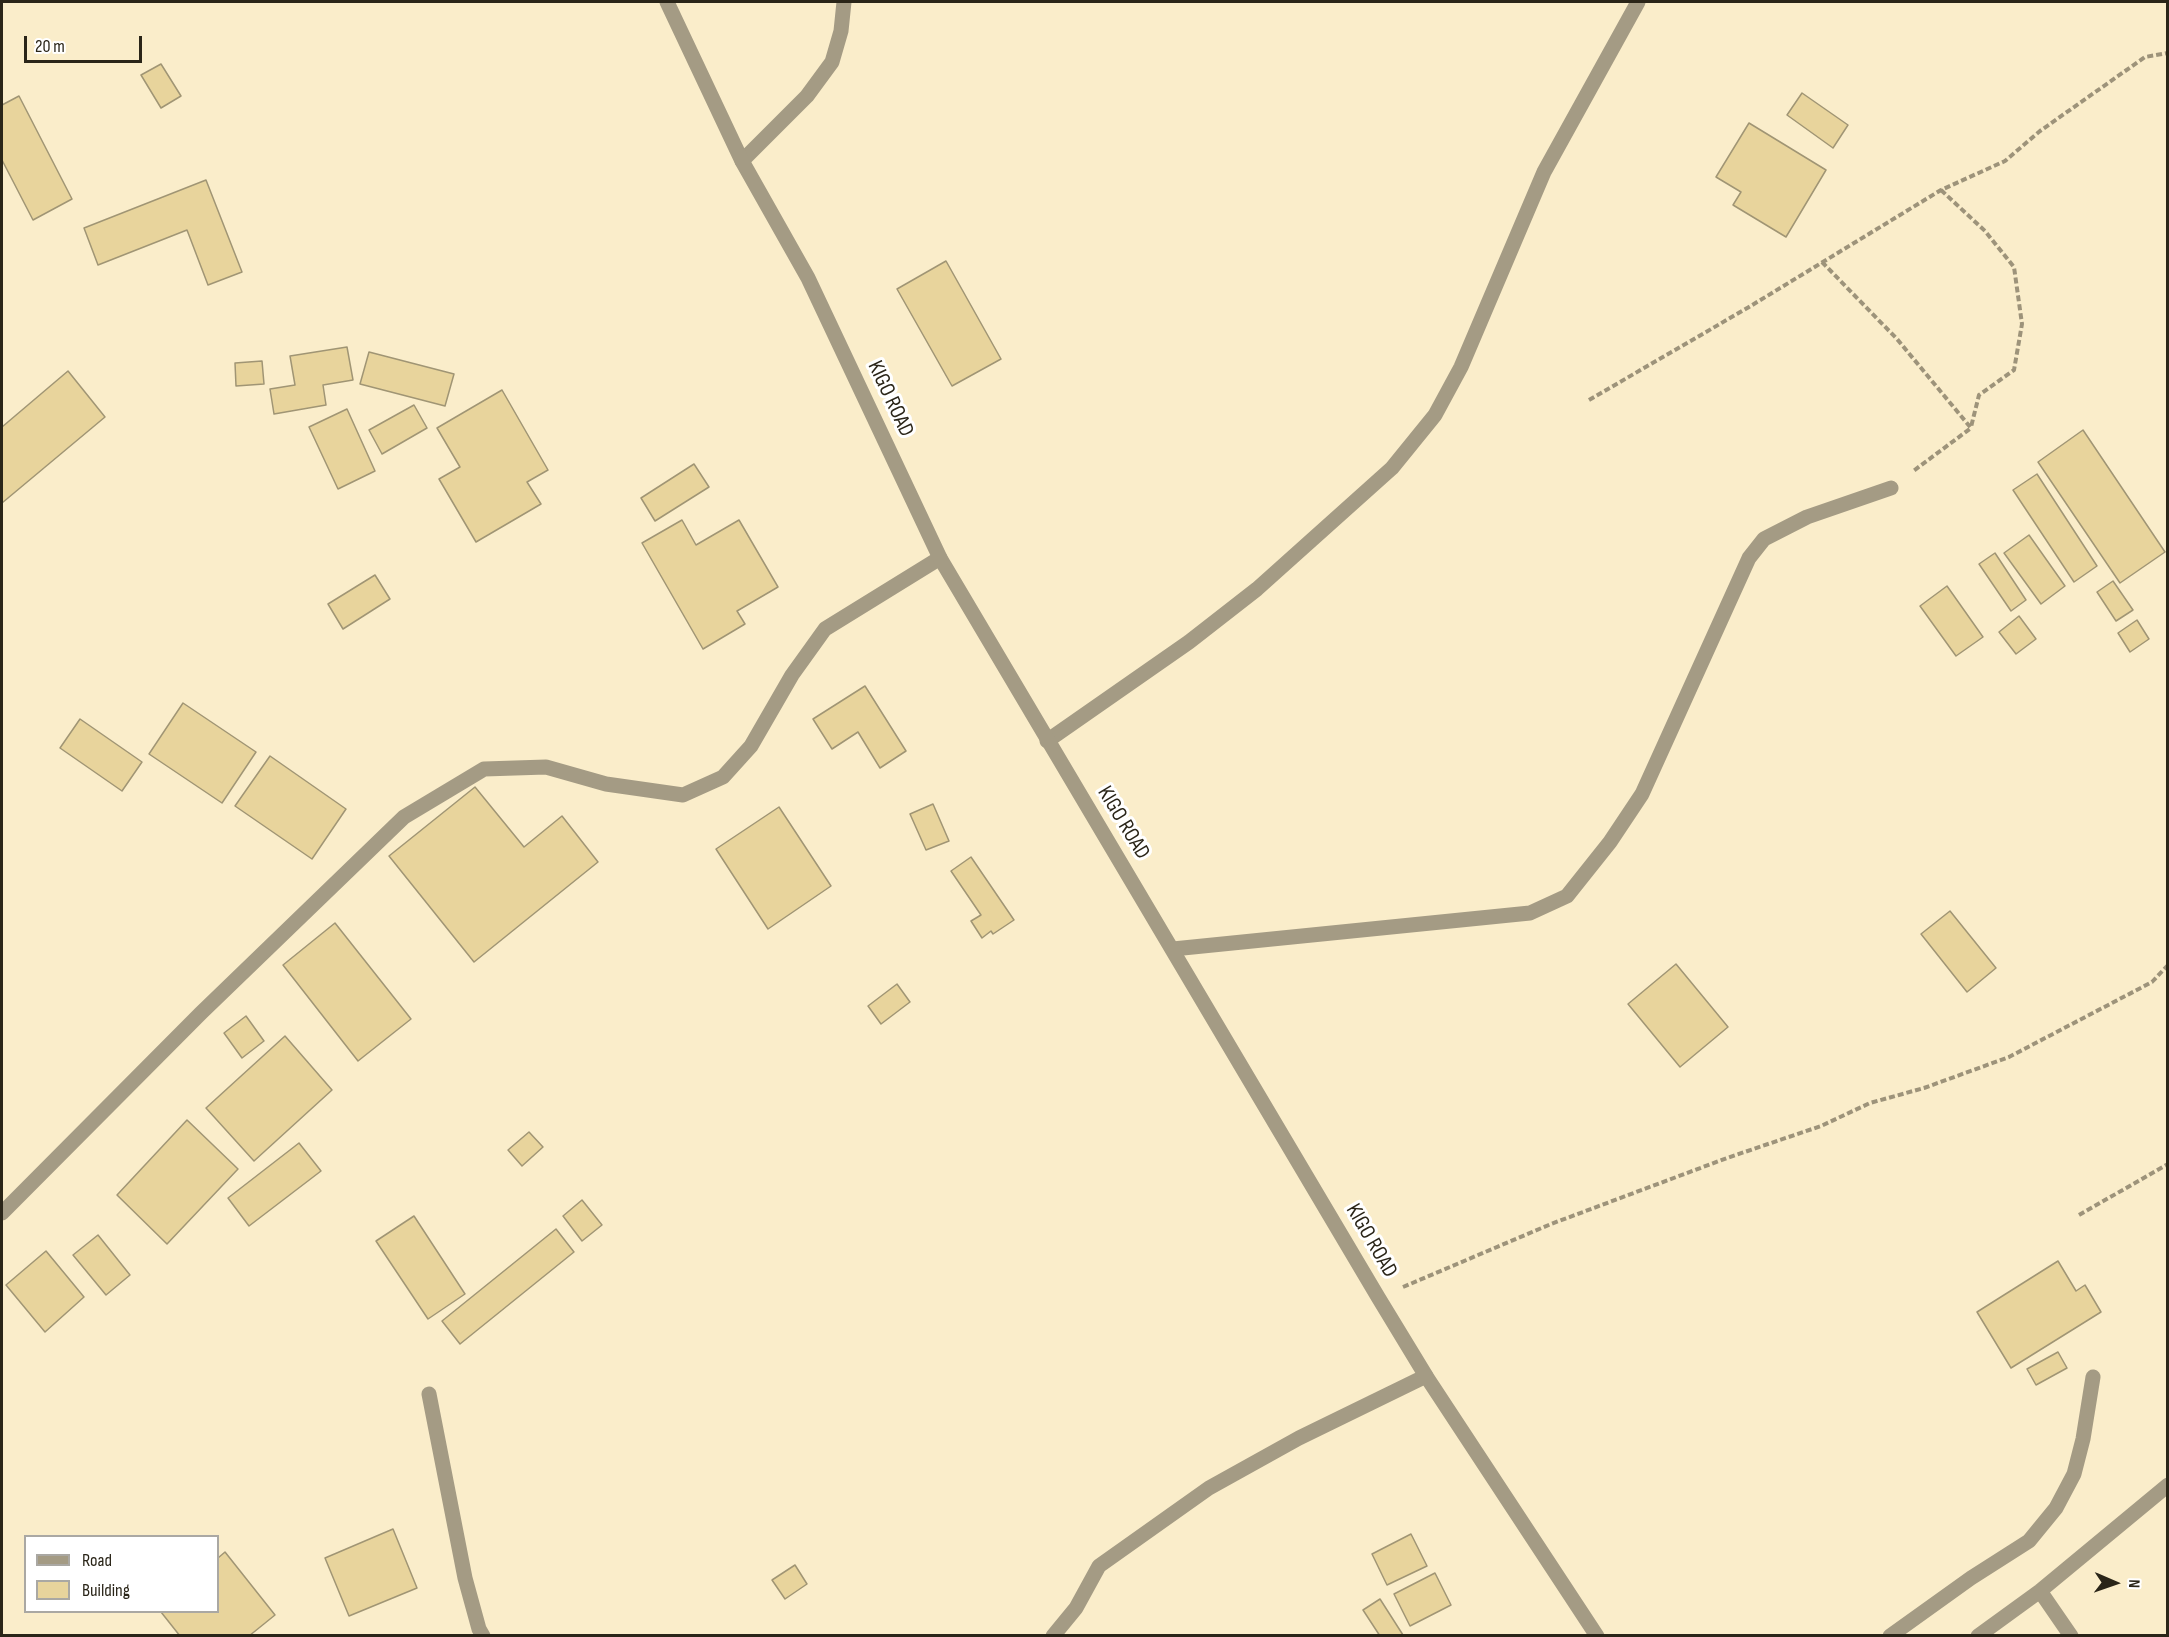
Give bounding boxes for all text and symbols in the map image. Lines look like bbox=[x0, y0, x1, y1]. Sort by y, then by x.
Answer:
scale bar bbox=[27, 24, 146, 62]
text: 20 m bbox=[35, 36, 65, 57]
street label: KIGO ROAD bbox=[861, 357, 919, 441]
street label: KIGO ROAD bbox=[1091, 782, 1155, 864]
street label: KIGO ROAD bbox=[1339, 1199, 1403, 1283]
legend bbox=[24, 1535, 219, 1613]
text: Road bbox=[82, 1550, 112, 1571]
north arrow bbox=[2085, 1553, 2145, 1613]
text: N bbox=[2124, 1579, 2143, 1588]
text: Building bbox=[82, 1580, 130, 1601]

